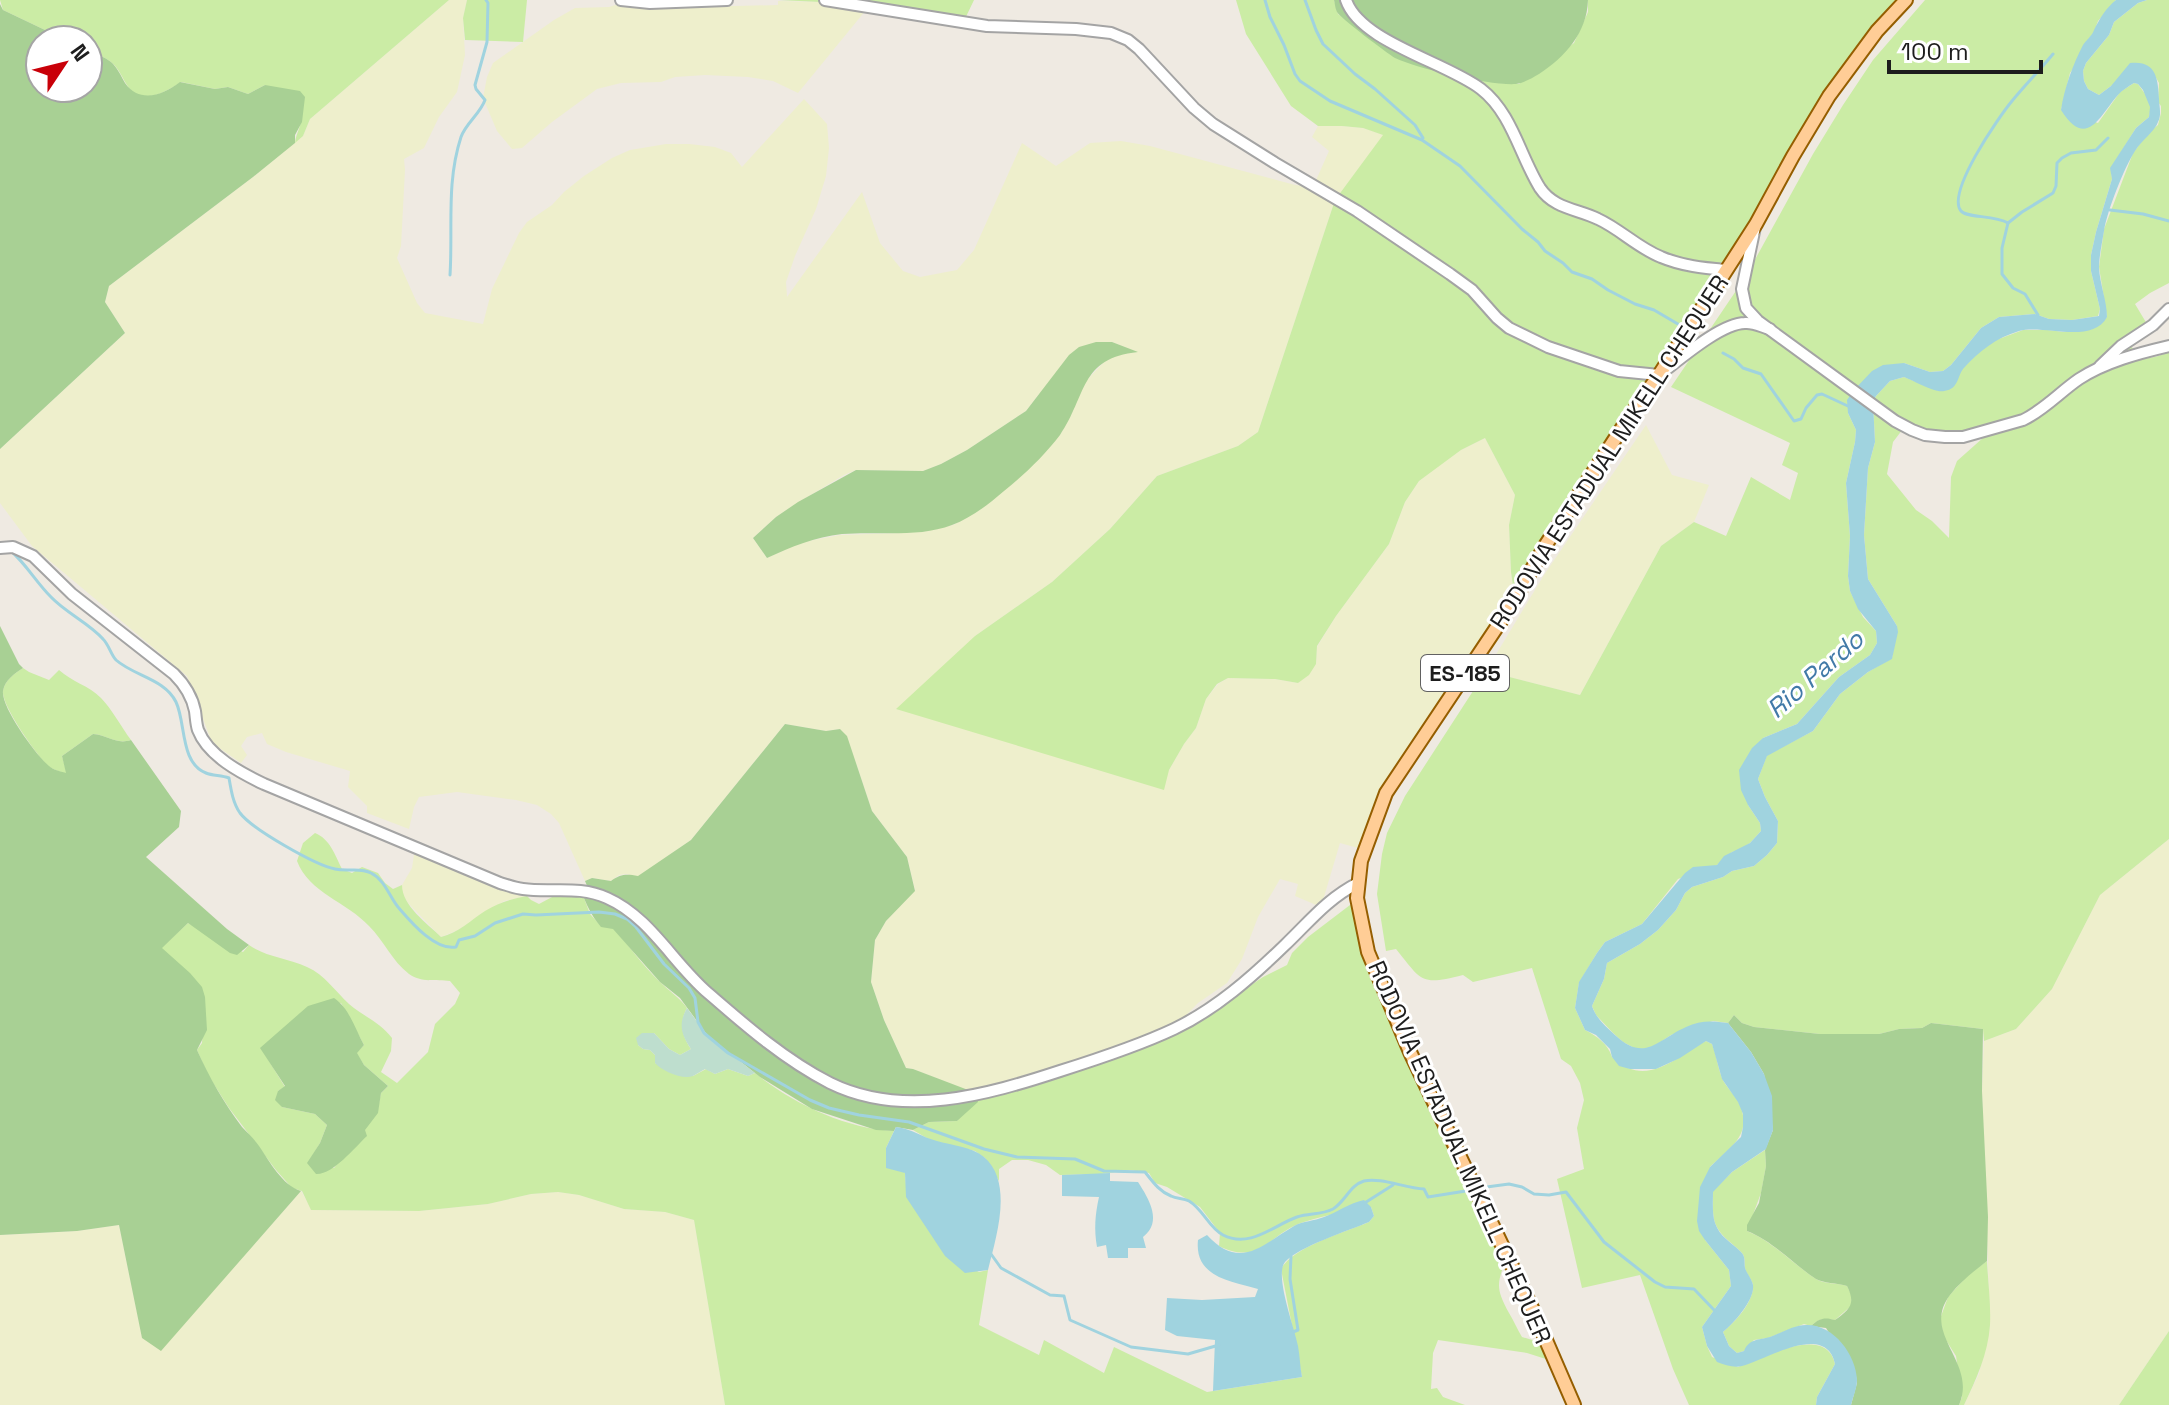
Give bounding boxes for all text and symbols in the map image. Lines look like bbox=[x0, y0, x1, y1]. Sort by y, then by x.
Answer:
north arrow bbox=[24, 24, 104, 104]
scale bar bbox=[1889, 24, 2041, 74]
text: 100 m bbox=[1901, 36, 1969, 67]
text: N bbox=[65, 38, 96, 67]
street label: RODOVIA ESTADUAL MIKELL CHEQUER bbox=[1483, 269, 1735, 635]
water label: Rio Pardo bbox=[1759, 622, 1871, 726]
road number: ES-185 bbox=[1421, 655, 1509, 691]
street label: RODOVIA ESTADUAL MIKELL CHEQUER bbox=[1361, 956, 1559, 1348]

